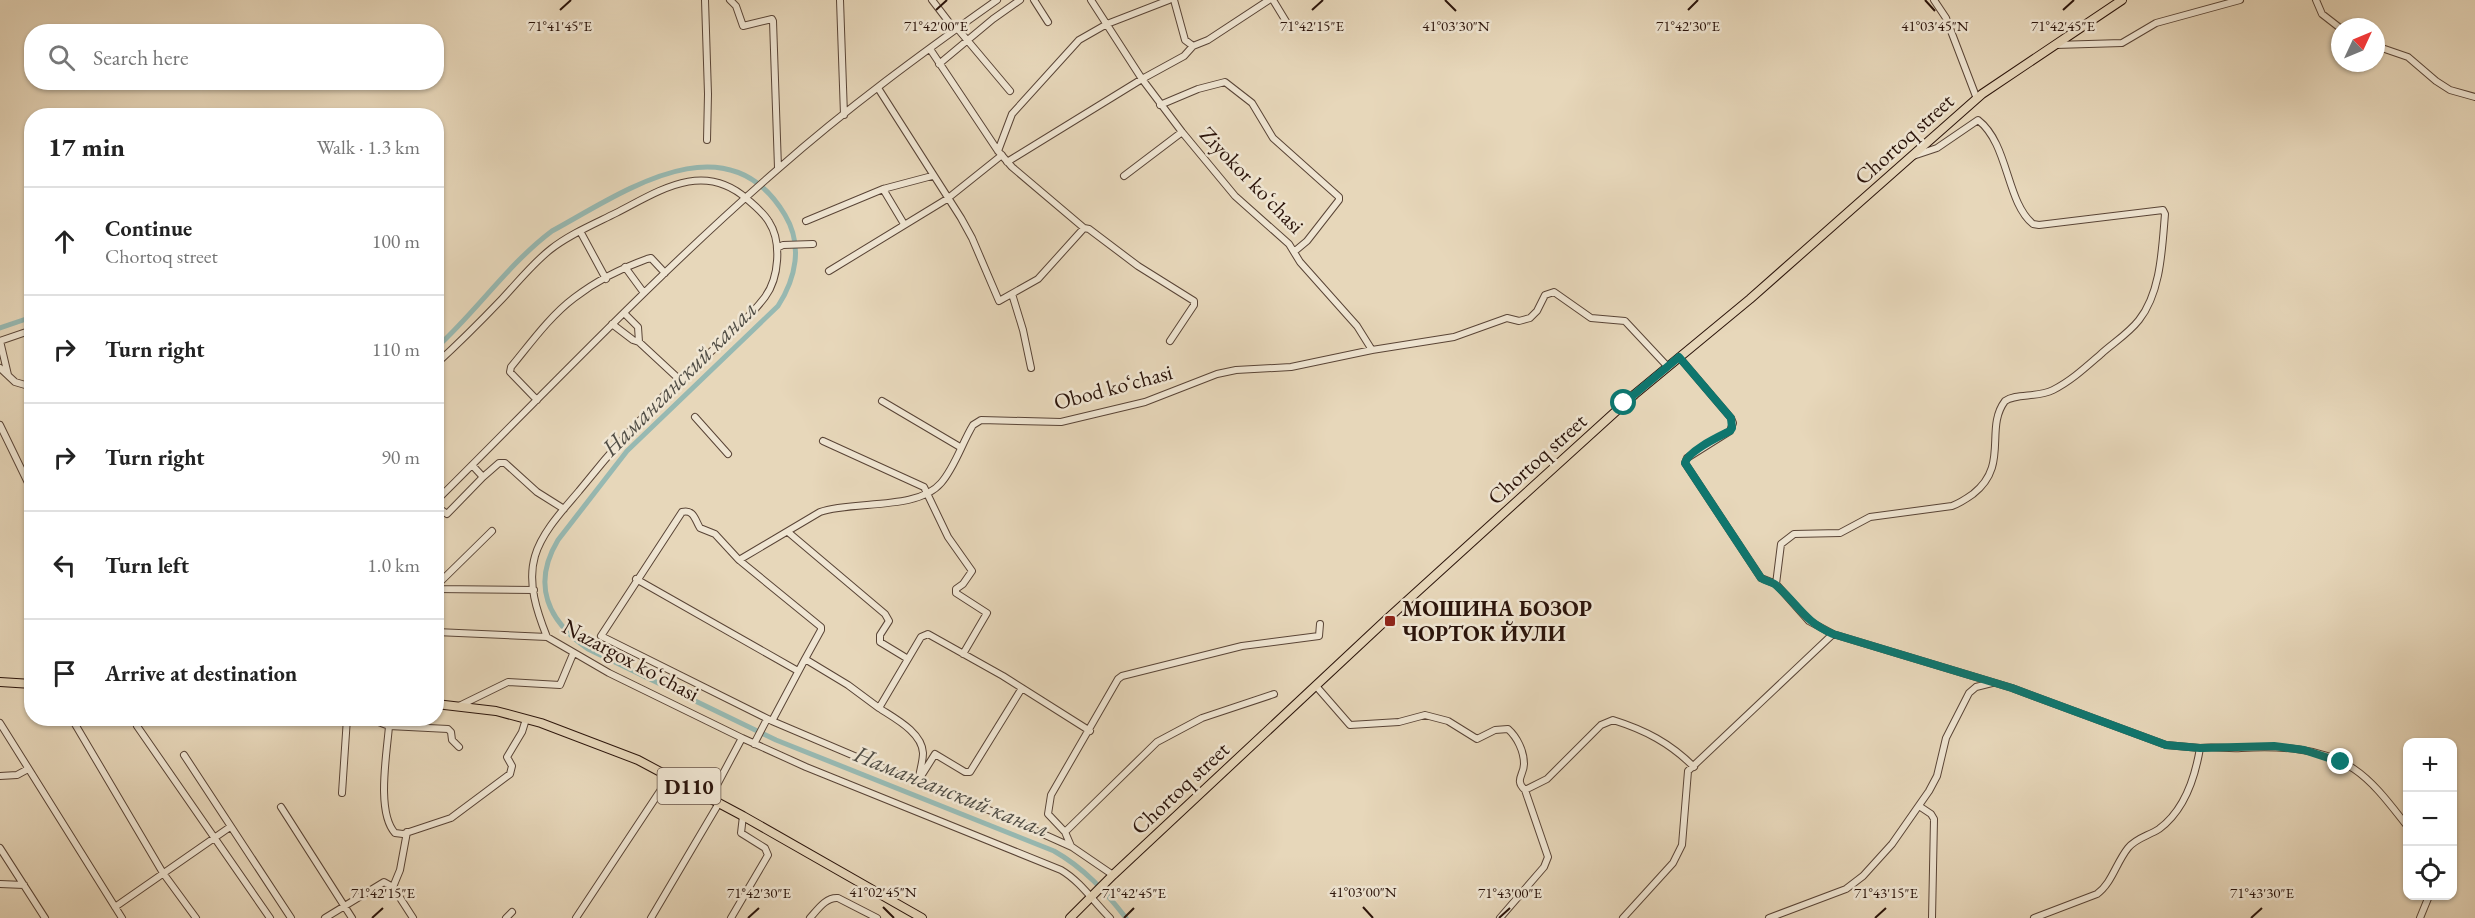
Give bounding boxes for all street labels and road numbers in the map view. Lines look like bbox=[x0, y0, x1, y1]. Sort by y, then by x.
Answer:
street label: Chortoq street bbox=[1848, 87, 1960, 191]
street label: Ziyokor koʻchasi bbox=[1193, 120, 1311, 240]
street label: Obod koʻchasi bbox=[1050, 357, 1176, 417]
street label: Chortoq street bbox=[1481, 407, 1593, 511]
street label: Nazargox koʻchasi bbox=[558, 612, 704, 708]
street label: Chortoq street bbox=[1125, 735, 1235, 841]
road number: D110 bbox=[658, 768, 720, 804]

